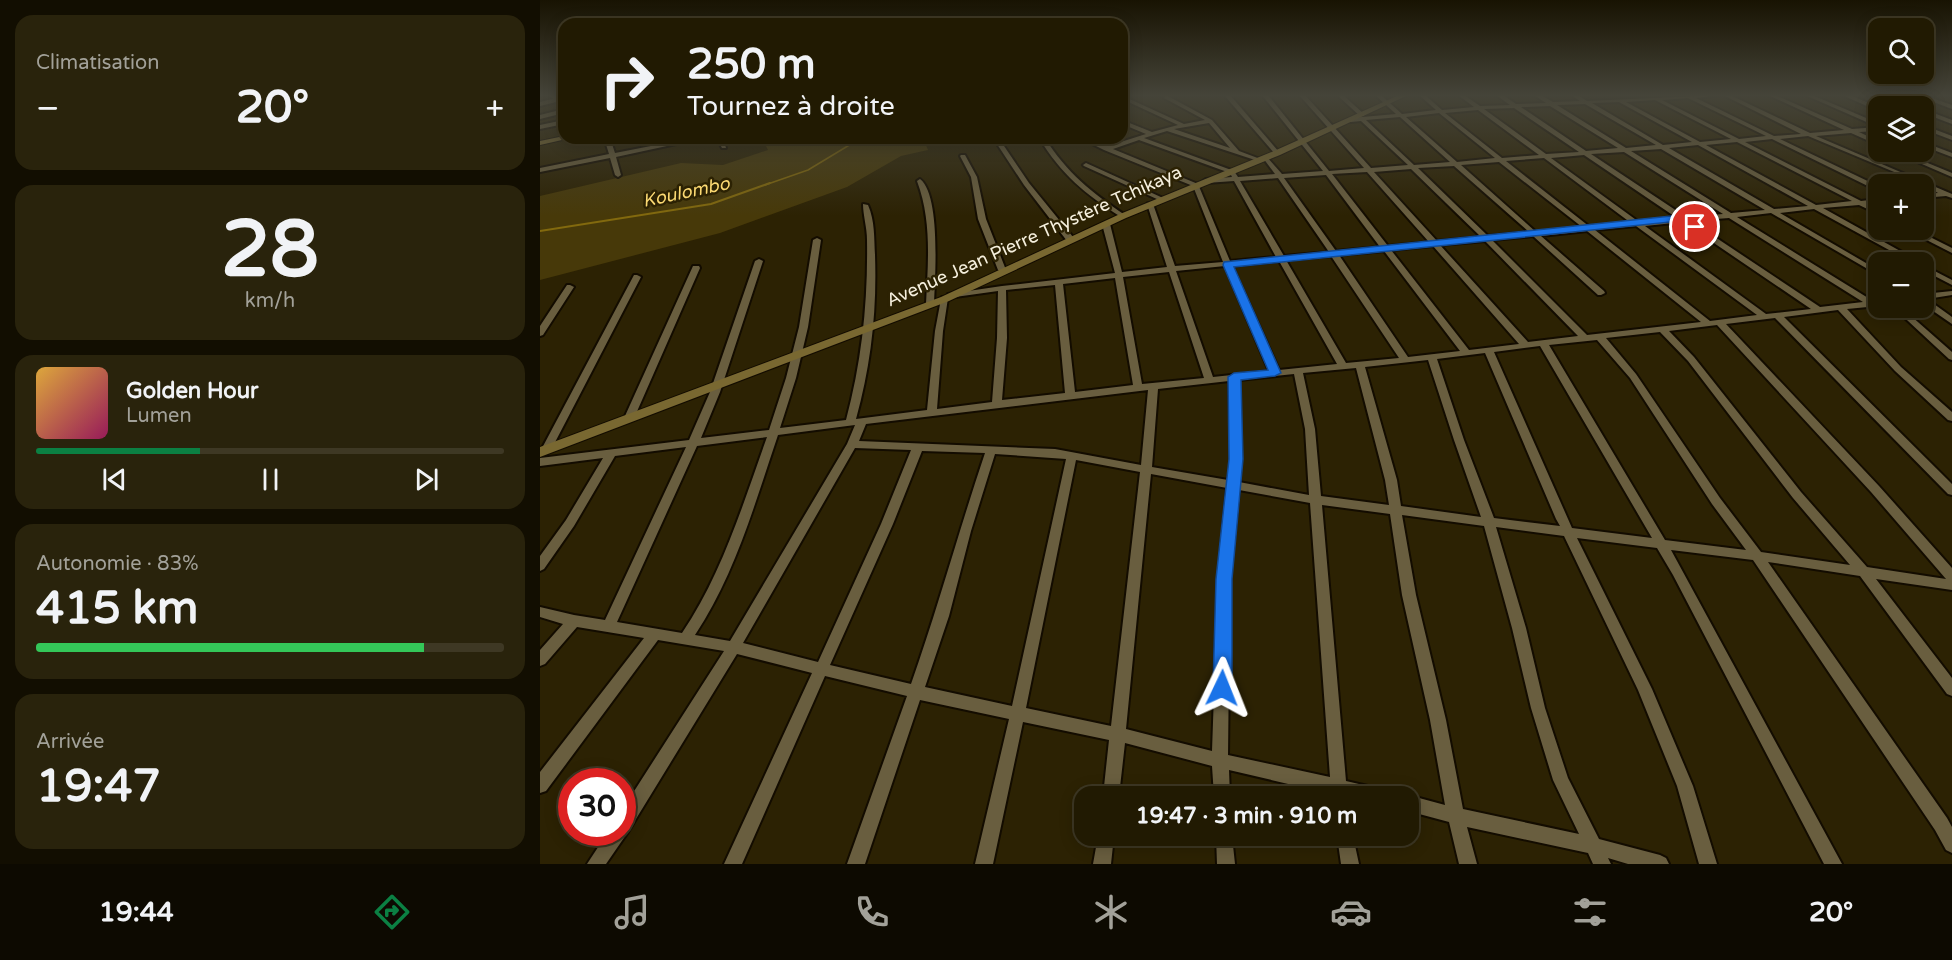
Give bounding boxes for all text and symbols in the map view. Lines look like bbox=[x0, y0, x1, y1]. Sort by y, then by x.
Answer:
map controls bbox=[1868, 18, 1934, 318]
button: search bbox=[1868, 18, 1934, 84]
text: 250 m bbox=[687, 39, 816, 90]
icon: right bbox=[588, 42, 666, 120]
text: Climatisation bbox=[36, 51, 159, 75]
text: 20° bbox=[236, 81, 309, 135]
text: − bbox=[36, 89, 60, 128]
text: + bbox=[485, 89, 504, 128]
text: Tournez à droite bbox=[687, 90, 895, 123]
button: layers bbox=[1868, 96, 1934, 162]
street label: Avenue Jean Pierre Thystère Tchikaya bbox=[883, 161, 1185, 311]
water label: Koulombo bbox=[641, 172, 732, 212]
button: + bbox=[1868, 174, 1934, 240]
pin bbox=[1669, 201, 1720, 252]
text: 28 bbox=[221, 203, 319, 297]
icon: arrive bbox=[1678, 210, 1711, 243]
button: − bbox=[1868, 252, 1934, 318]
text: km/h bbox=[245, 289, 295, 313]
text: Golden Hour bbox=[126, 378, 258, 404]
text: Lumen bbox=[126, 404, 192, 428]
icon: previous bbox=[98, 463, 131, 496]
icon: pause bbox=[254, 463, 287, 496]
icon: next bbox=[410, 463, 443, 496]
text: Autonomie · 83% bbox=[36, 552, 198, 576]
text: 415 km bbox=[36, 582, 198, 636]
position arrow bbox=[1190, 656, 1254, 720]
text: Arrivée bbox=[36, 730, 104, 754]
text: 19:47 bbox=[36, 760, 161, 814]
speed limit sign: 30 bbox=[558, 768, 636, 846]
text: 19:47 · 3 min · 910 m bbox=[1136, 803, 1357, 829]
icon: directions bbox=[371, 891, 413, 933]
icon: music bbox=[611, 891, 653, 933]
icon: phone bbox=[851, 891, 893, 933]
icon: climate bbox=[1090, 891, 1132, 933]
icon: car bbox=[1330, 891, 1372, 933]
icon: filters bbox=[1569, 891, 1611, 933]
text: 19:44 bbox=[99, 896, 174, 929]
text: 20° bbox=[1809, 896, 1853, 929]

